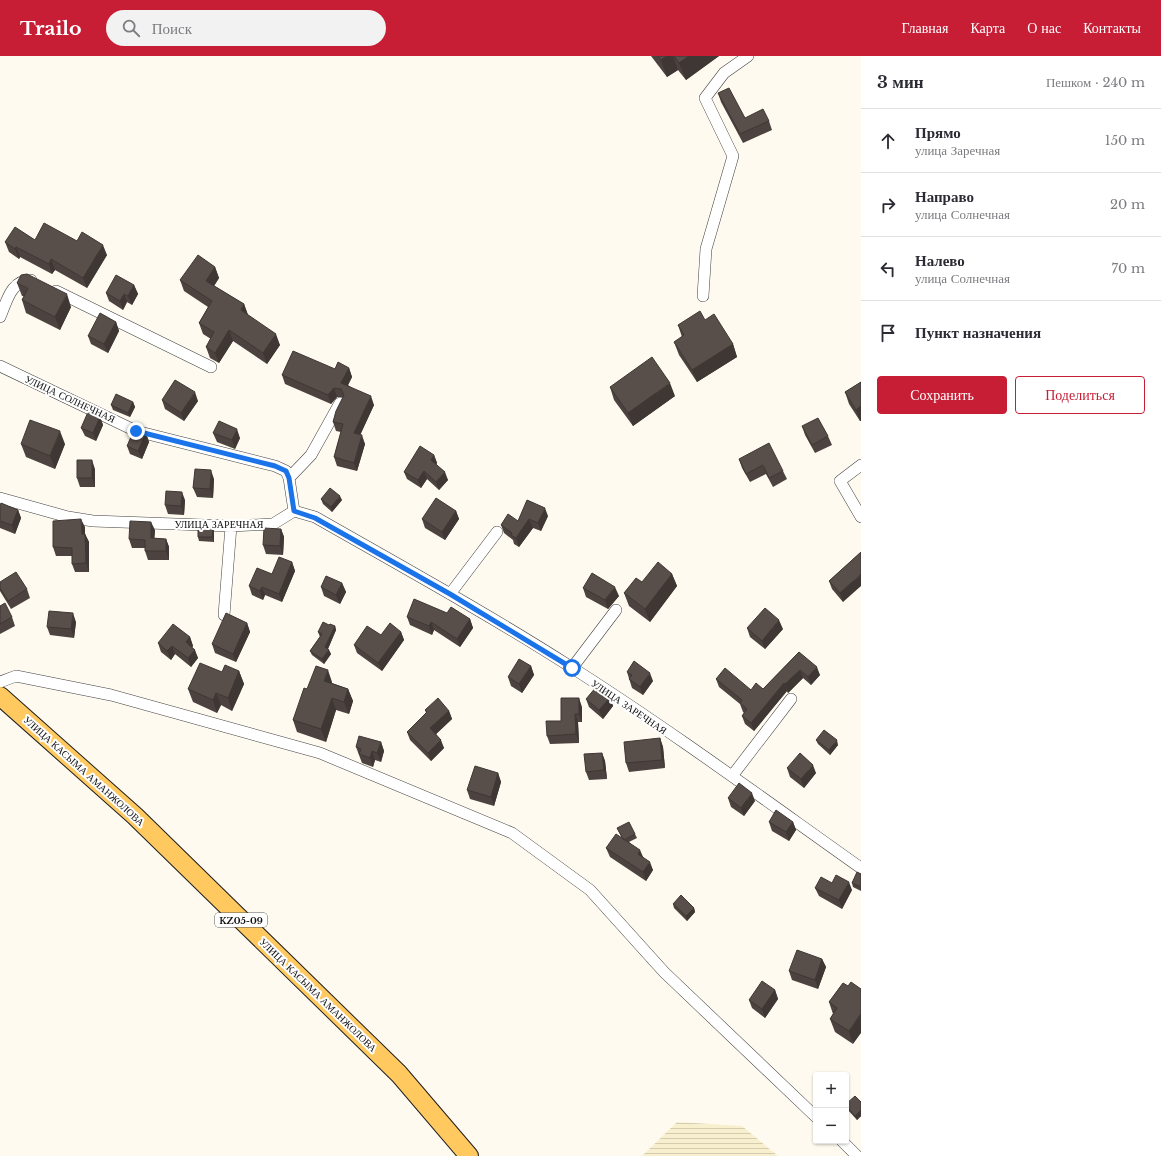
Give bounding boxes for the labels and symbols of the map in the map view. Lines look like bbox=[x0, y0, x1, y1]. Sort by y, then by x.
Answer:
street label: УЛИЦА СОЛНЕЧНАЯ bbox=[23, 372, 118, 426]
route end bbox=[127, 422, 145, 440]
street label: УЛИЦА ЗАРЕЧНАЯ bbox=[175, 518, 264, 531]
route start bbox=[563, 659, 581, 677]
street label: УЛИЦА ЗАРЕЧНАЯ bbox=[589, 677, 670, 737]
street label: УЛИЦА КАСЫМА АМАНЖОЛОВА bbox=[21, 713, 148, 829]
road number: KZ05-09 bbox=[215, 913, 267, 927]
street label: УЛИЦА КАСЫМА АМАНЖОЛОВА bbox=[257, 935, 380, 1055]

